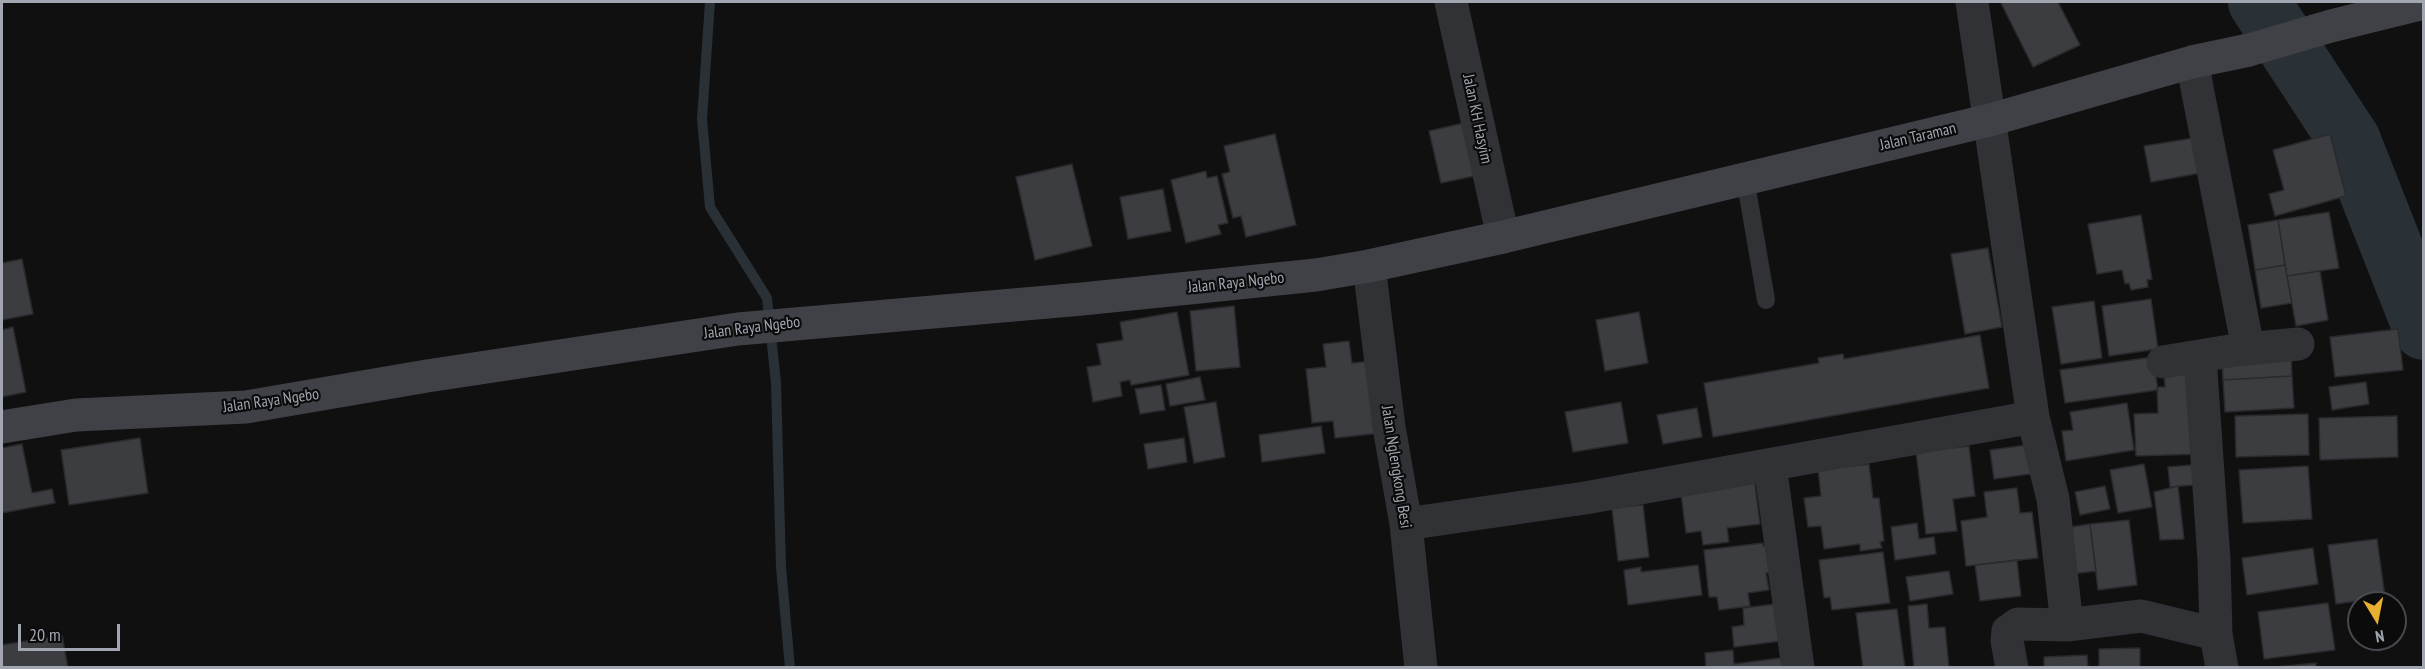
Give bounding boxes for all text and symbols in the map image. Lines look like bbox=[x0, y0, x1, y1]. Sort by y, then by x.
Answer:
street label: Jalan KH Hasyim bbox=[1458, 73, 1496, 165]
street label: Jalan Taraman bbox=[1878, 119, 1958, 155]
street label: Jalan Raya Ngebo bbox=[1187, 268, 1285, 298]
street label: Jalan Raya Ngebo bbox=[703, 313, 801, 343]
street label: Jalan Raya Ngebo bbox=[222, 385, 320, 417]
street label: Jalan Nglengkong Besi bbox=[1377, 404, 1415, 530]
north arrow bbox=[2347, 591, 2407, 651]
scale bar bbox=[21, 612, 123, 650]
text: 20 m bbox=[29, 623, 61, 646]
text: N bbox=[2374, 626, 2386, 647]

